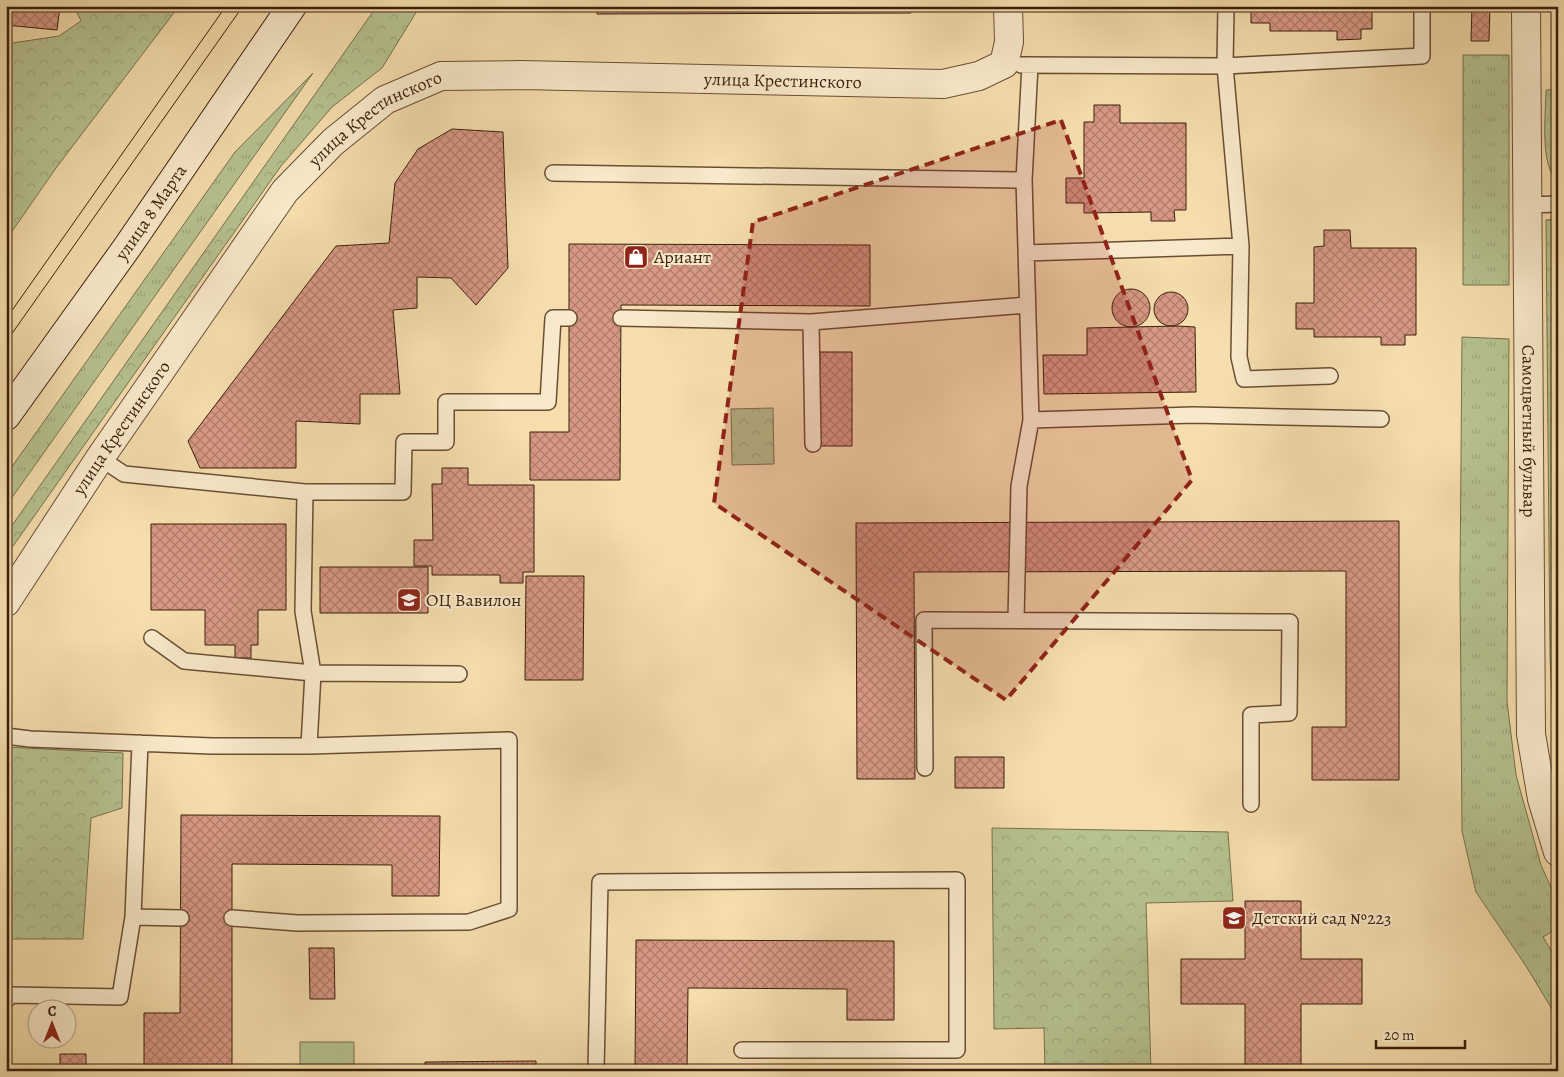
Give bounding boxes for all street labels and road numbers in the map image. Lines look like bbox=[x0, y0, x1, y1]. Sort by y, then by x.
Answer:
street label: улица Крестинского bbox=[303, 65, 445, 173]
street label: улица Крестинского bbox=[703, 67, 862, 94]
street label: улица 8 Марта bbox=[109, 159, 193, 266]
street label: Самоцветный бульвар bbox=[1516, 345, 1542, 517]
street label: улица Крестинского bbox=[67, 356, 176, 500]

